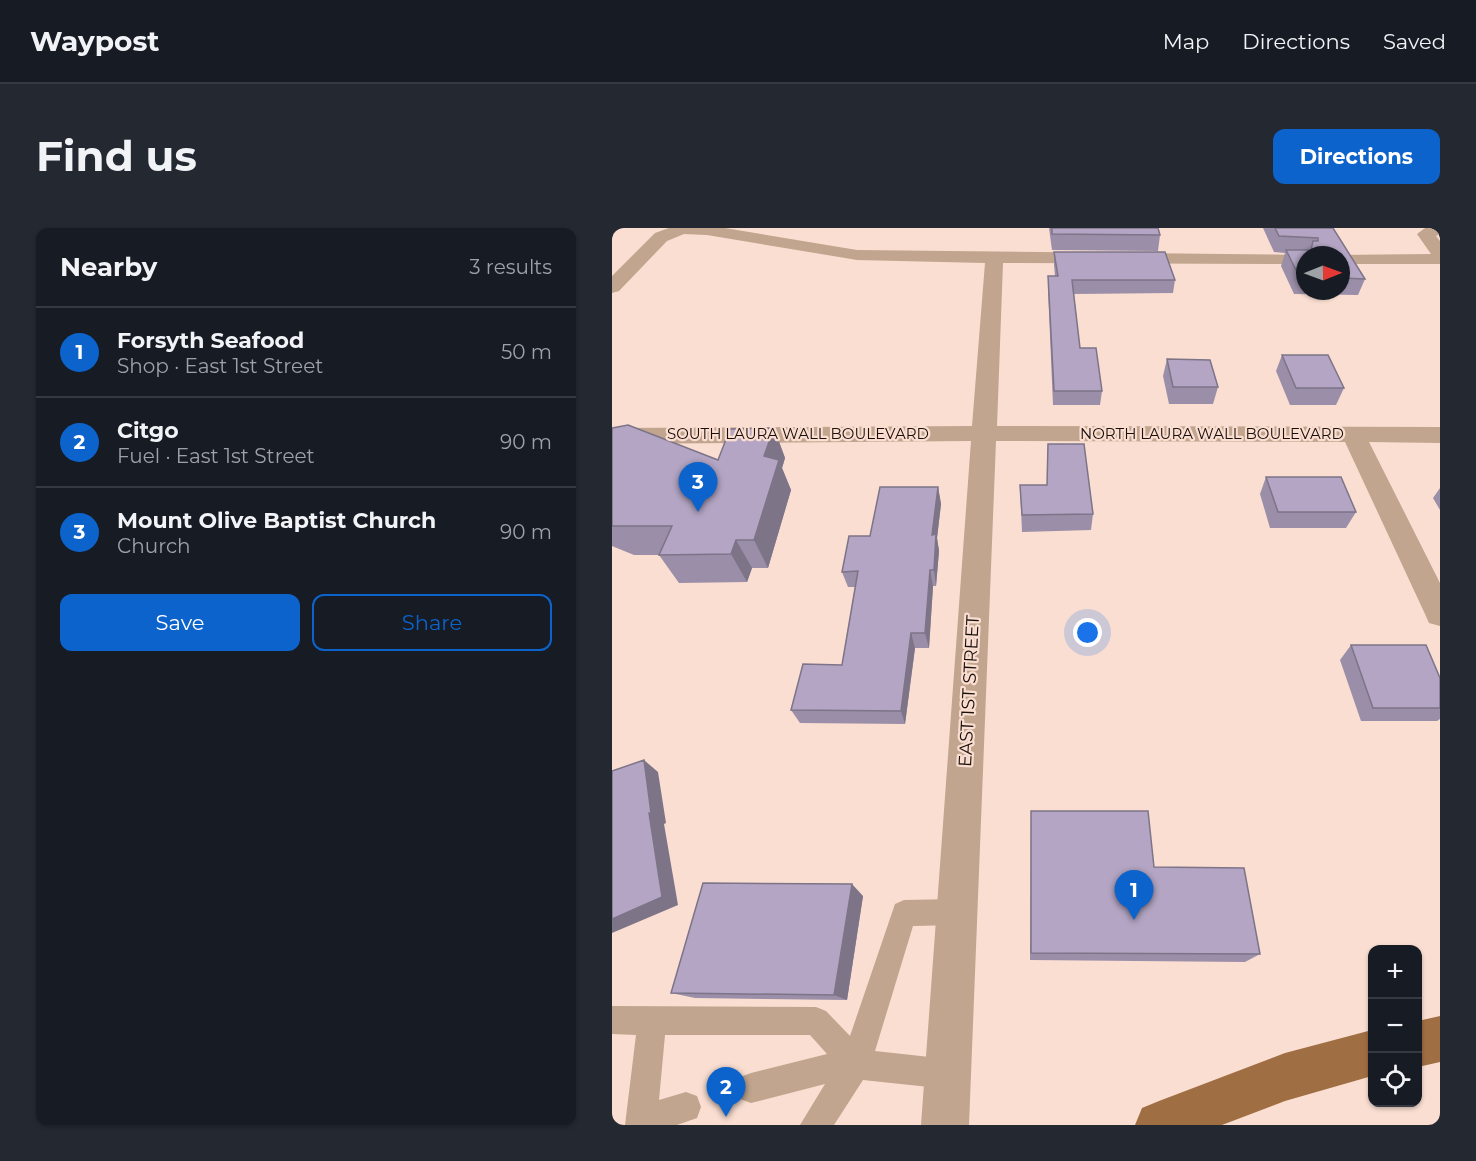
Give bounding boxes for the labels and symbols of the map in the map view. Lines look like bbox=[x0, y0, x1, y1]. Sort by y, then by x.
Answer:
north arrow bbox=[1296, 246, 1350, 300]
street label: SOUTH LAURA WALL BOULEVARD bbox=[667, 424, 929, 443]
street label: NORTH LAURA WALL BOULEVARD bbox=[1080, 424, 1344, 443]
pin: 3 bbox=[678, 462, 718, 512]
street label: EAST 1ST STREET bbox=[954, 614, 984, 767]
your location bbox=[1073, 618, 1102, 647]
pin: 1 bbox=[1114, 870, 1154, 920]
pin: 2 bbox=[706, 1068, 746, 1117]

